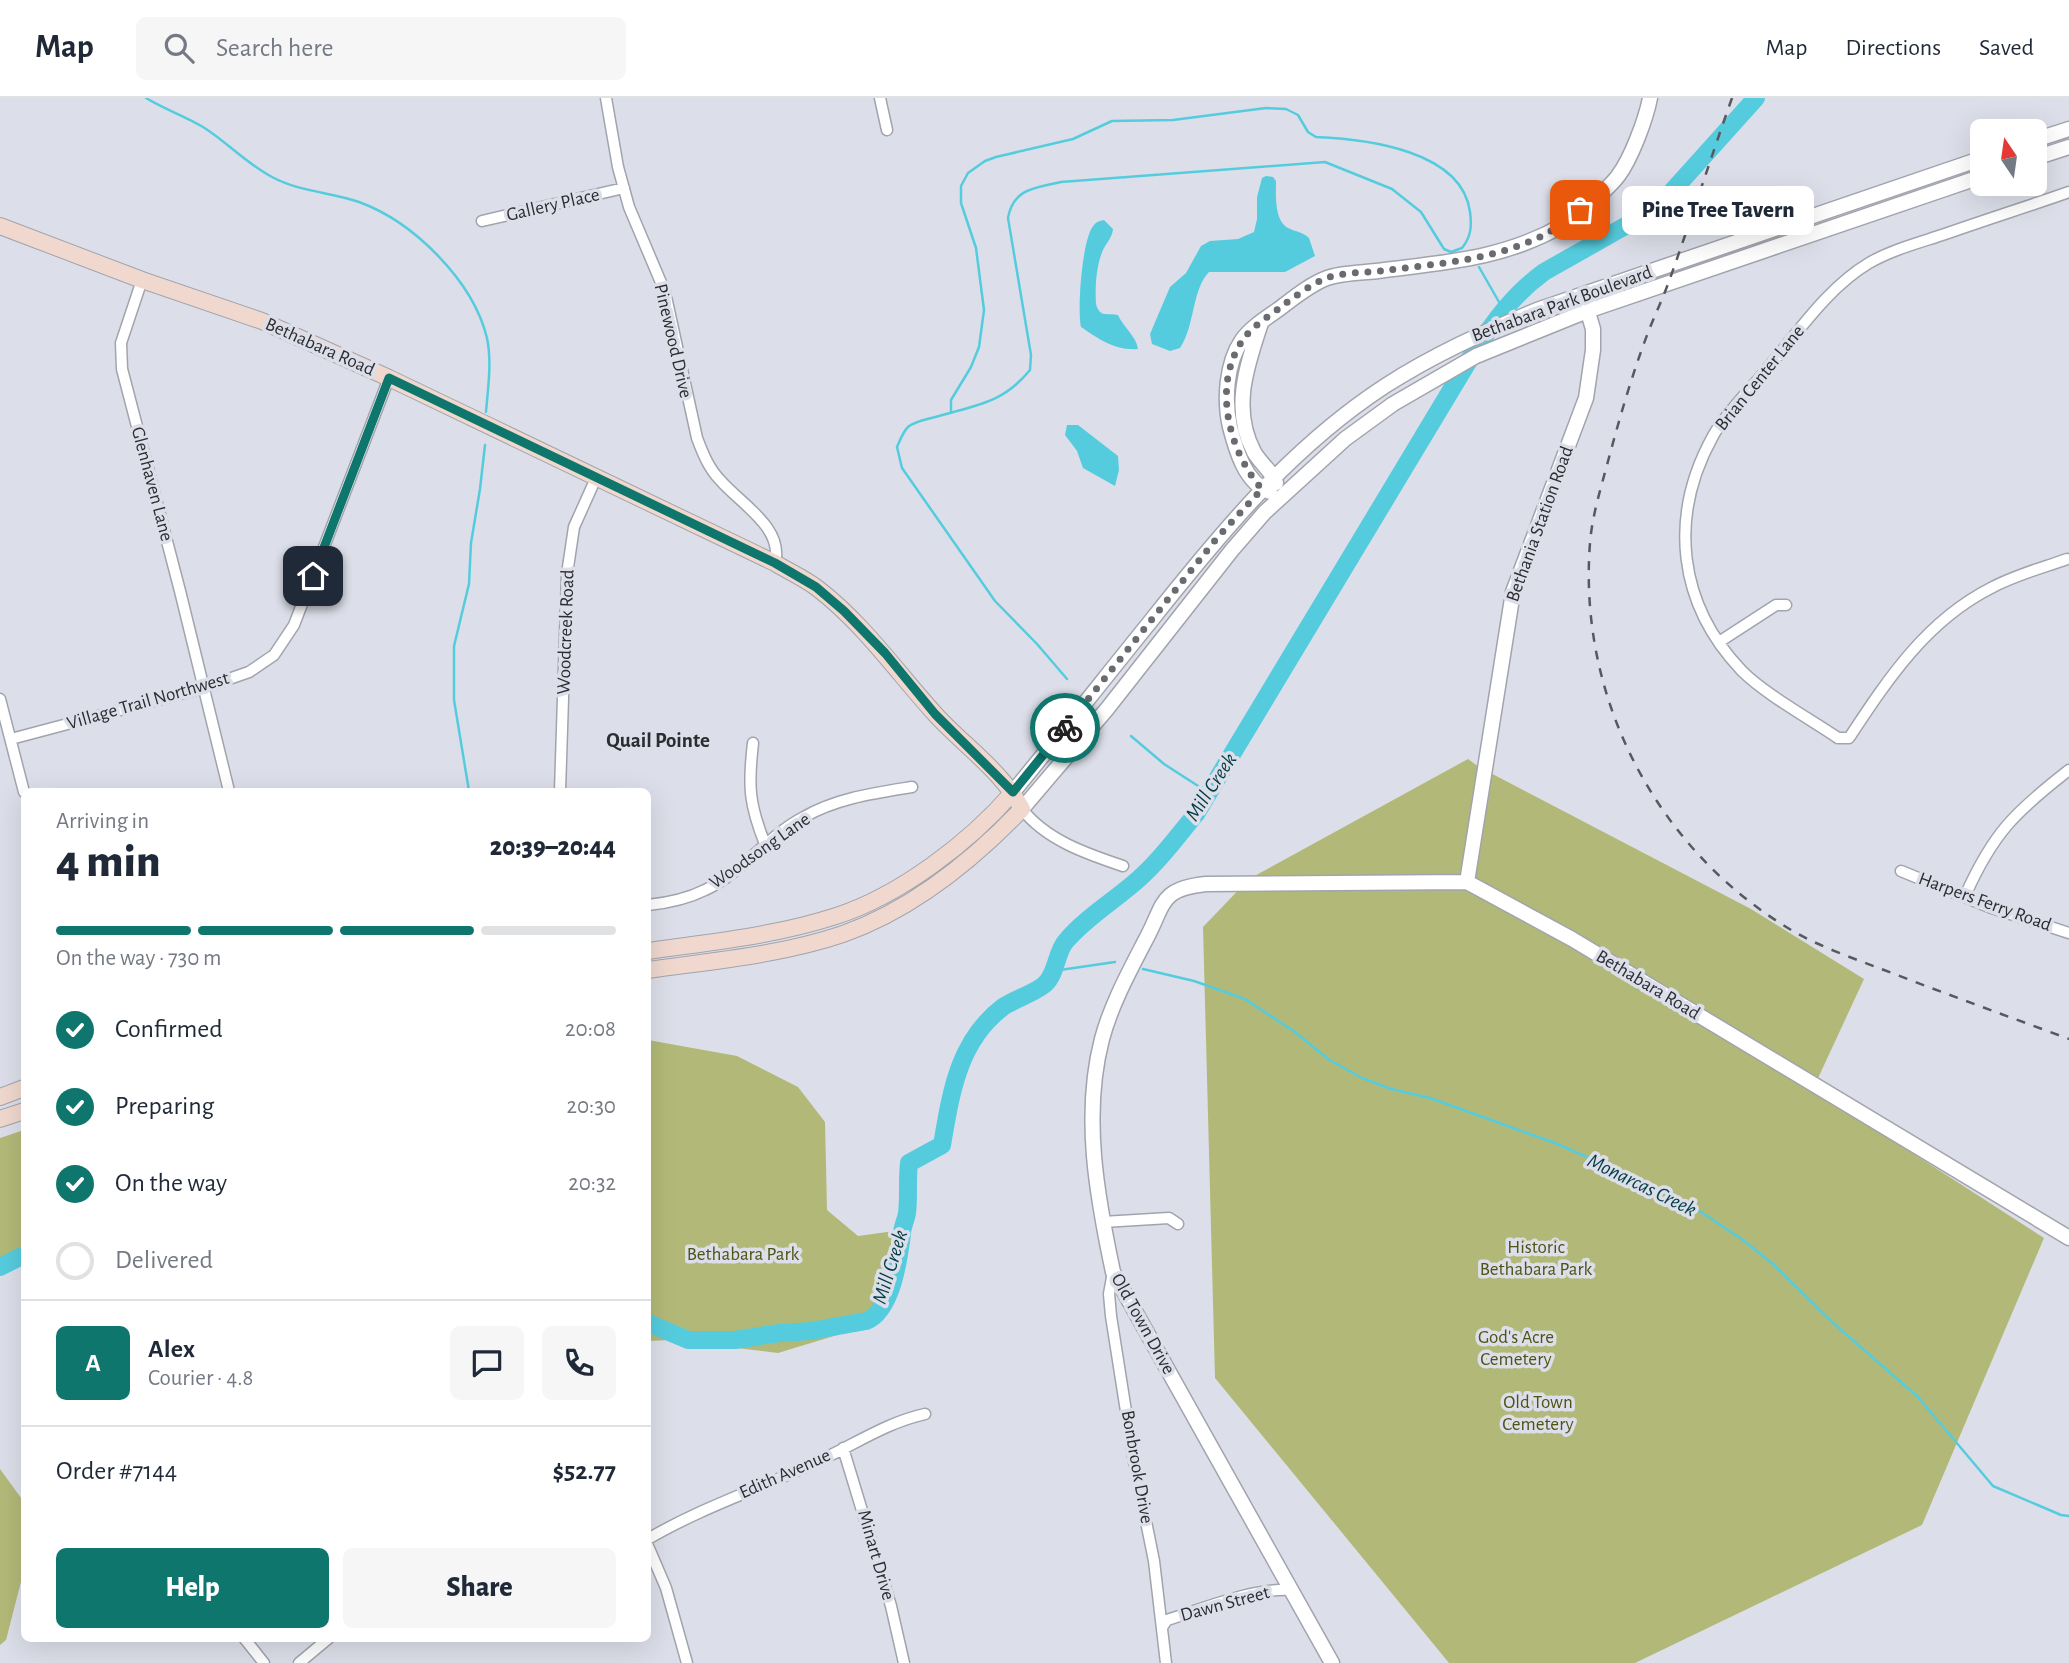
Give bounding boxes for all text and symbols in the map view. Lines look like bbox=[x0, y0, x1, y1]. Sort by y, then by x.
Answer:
search box bbox=[136, 17, 626, 80]
icon: search bbox=[160, 29, 198, 67]
text: Map bbox=[35, 31, 94, 64]
text: Search here bbox=[216, 35, 334, 61]
text: Map bbox=[1765, 36, 1807, 60]
text: Directions bbox=[1845, 36, 1941, 60]
text: Saved bbox=[1979, 36, 2034, 60]
north arrow bbox=[1970, 119, 2048, 196]
map controls bbox=[1970, 119, 2047, 196]
pin bbox=[1550, 180, 1610, 240]
street label: Gallery Place bbox=[505, 185, 601, 225]
callout: Pine Tree Tavern bbox=[1622, 186, 1814, 234]
icon: bag bbox=[1561, 191, 1599, 229]
text: Pine Tree Tavern bbox=[1641, 199, 1795, 222]
street label: Bethabara Park Boulevard bbox=[1469, 262, 1655, 345]
street label: Pinewood Drive bbox=[651, 282, 695, 400]
street label: Bethabara Road bbox=[262, 314, 378, 380]
street label: Brian Center Lane bbox=[1712, 322, 1808, 434]
street label: Glenhaven Lane bbox=[128, 425, 176, 543]
street label: Bethania Station Road bbox=[1503, 444, 1577, 604]
pin bbox=[283, 546, 343, 606]
icon: home bbox=[294, 557, 332, 595]
street label: Woodcreek Road bbox=[554, 569, 578, 695]
street label: Village Trail Northwest bbox=[65, 669, 231, 733]
courier bbox=[1030, 693, 1100, 763]
icon: bike bbox=[1046, 709, 1084, 747]
district label: Quail Pointe bbox=[606, 730, 710, 752]
water label: Mill Creek bbox=[1181, 749, 1241, 825]
street label: Woodsong Lane bbox=[706, 809, 814, 893]
text: Arriving in bbox=[56, 810, 149, 833]
text: 20:39–20:44 bbox=[490, 834, 616, 860]
text: 4 min bbox=[56, 839, 161, 885]
street label: Harpers Ferry Road bbox=[1916, 869, 2054, 935]
text: On the way · 730 m bbox=[56, 947, 222, 970]
street label: Bethabara Road bbox=[1593, 947, 1703, 1023]
icon: check bbox=[56, 1011, 94, 1049]
text: Confirmed bbox=[115, 1016, 223, 1042]
text: 20:08 bbox=[565, 1018, 616, 1041]
icon: check bbox=[56, 1088, 94, 1126]
text: Preparing bbox=[115, 1093, 214, 1119]
text: 20:30 bbox=[567, 1095, 616, 1118]
water label: Monarcas Creek bbox=[1584, 1150, 1700, 1220]
icon: check bbox=[56, 1165, 94, 1203]
text: On the way bbox=[115, 1170, 227, 1196]
text: 20:32 bbox=[568, 1172, 616, 1195]
water label: Mill Creek bbox=[869, 1227, 911, 1307]
park label: Historic Bethabara Park bbox=[1480, 1238, 1593, 1279]
park label: Bethabara Park bbox=[687, 1245, 800, 1264]
text: Delivered bbox=[115, 1247, 213, 1273]
street label: Old Town Drive bbox=[1108, 1270, 1178, 1378]
button: chat bbox=[450, 1326, 524, 1400]
button: phone bbox=[542, 1326, 616, 1400]
park label: God's Acre Cemetery bbox=[1478, 1328, 1554, 1369]
text: Alex bbox=[148, 1336, 195, 1362]
text: A bbox=[85, 1350, 101, 1376]
text: Courier · 4.8 bbox=[148, 1367, 253, 1390]
park label: Old Town Cemetery bbox=[1502, 1393, 1574, 1434]
street label: Bonbrook Drive bbox=[1118, 1409, 1156, 1525]
street label: Edith Avenue bbox=[737, 1445, 833, 1503]
text: Order #7144 bbox=[56, 1458, 177, 1484]
text: $52.77 bbox=[552, 1458, 616, 1484]
street label: Minart Drive bbox=[854, 1508, 898, 1602]
button: Help bbox=[56, 1548, 329, 1628]
button: Share bbox=[343, 1548, 616, 1628]
street label: Dawn Street bbox=[1178, 1583, 1272, 1625]

